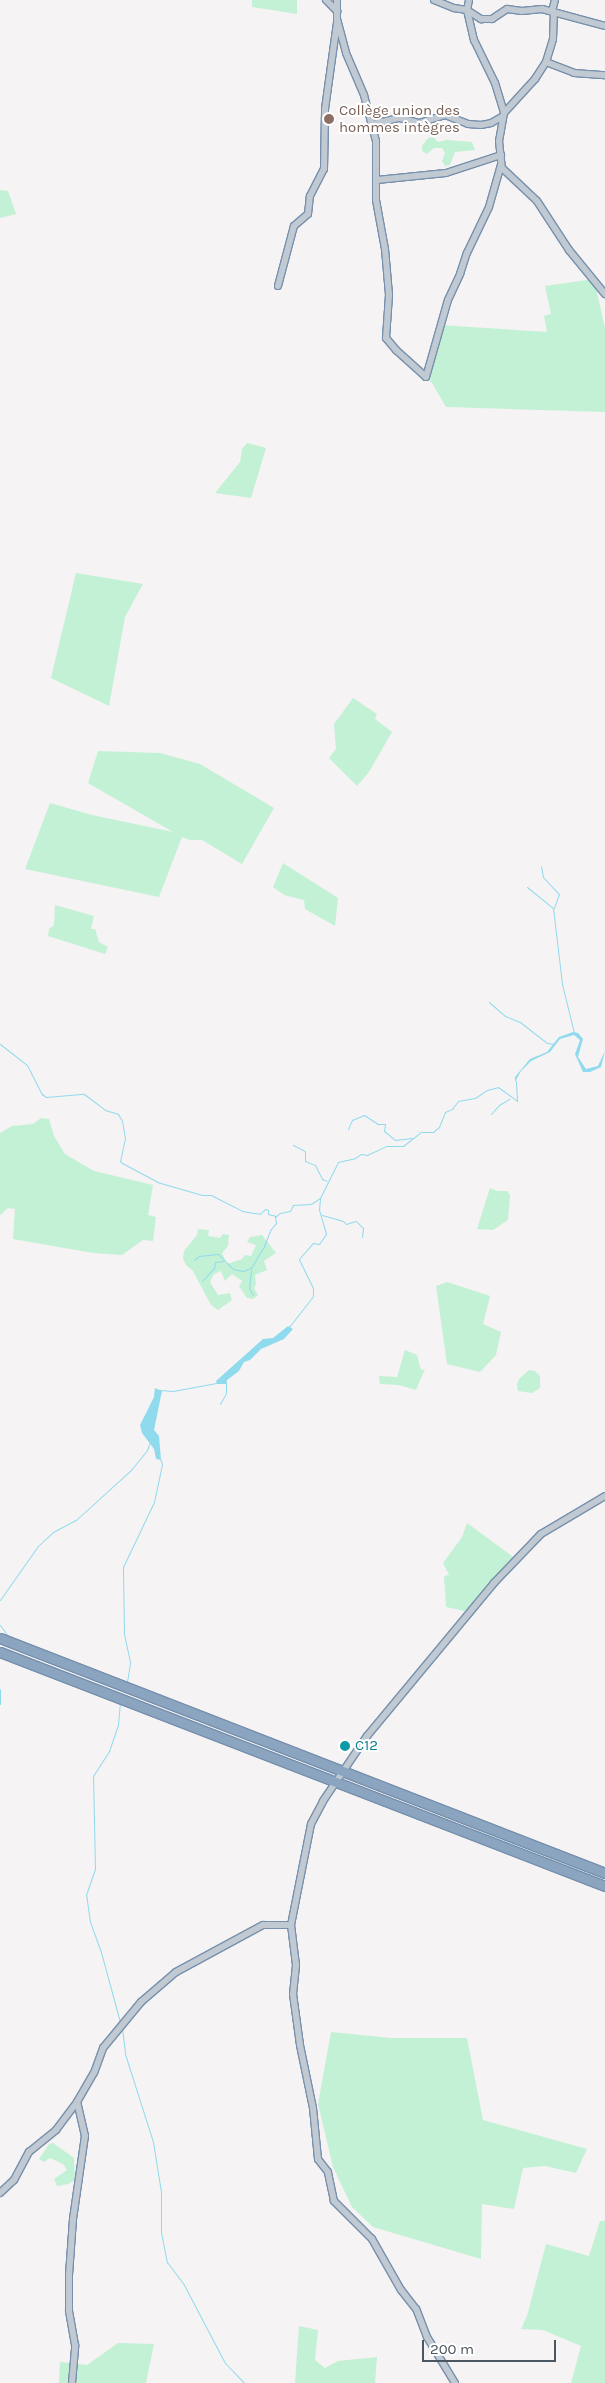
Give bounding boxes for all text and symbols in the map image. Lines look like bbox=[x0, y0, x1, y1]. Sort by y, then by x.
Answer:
place label: Collège union des hommes intègres bbox=[339, 101, 460, 136]
marker: Collège union des hommes intègres bbox=[323, 113, 335, 125]
place label: C12 bbox=[355, 1737, 378, 1755]
marker: C12 bbox=[339, 1740, 351, 1752]
scale bar bbox=[425, 2330, 559, 2362]
text: 200 m bbox=[430, 2340, 474, 2358]

